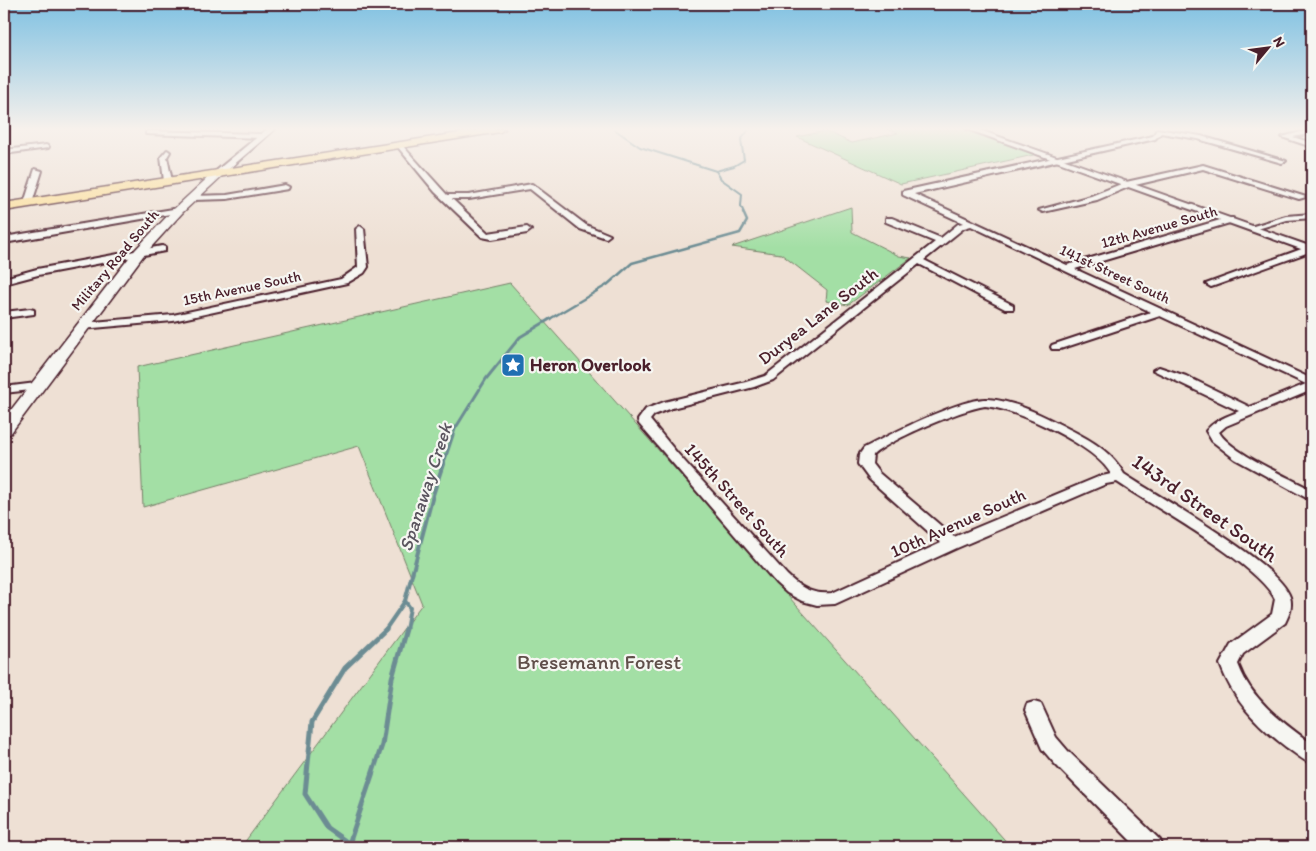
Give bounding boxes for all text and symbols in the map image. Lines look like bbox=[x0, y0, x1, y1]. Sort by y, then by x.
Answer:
north arrow bbox=[1244, 22, 1294, 72]
text: N bbox=[1269, 34, 1289, 50]
street label: 12th Avenue South bbox=[1099, 202, 1220, 252]
street label: Military Road South bbox=[67, 206, 163, 314]
street label: 141st Street South bbox=[1057, 240, 1173, 308]
street label: Duryea Lane South bbox=[754, 262, 882, 370]
street label: 15th Avenue South bbox=[181, 267, 303, 309]
place icon: Heron Overlook bbox=[500, 352, 526, 378]
place label: Heron Overlook bbox=[530, 354, 652, 376]
water label: Spanaway Creek bbox=[394, 419, 457, 554]
street label: 145th Street South bbox=[680, 438, 794, 562]
street label: 143rd Street South bbox=[1128, 448, 1283, 568]
street label: 10th Avenue South bbox=[887, 483, 1029, 563]
park label: Bresemann Forest bbox=[517, 649, 681, 674]

